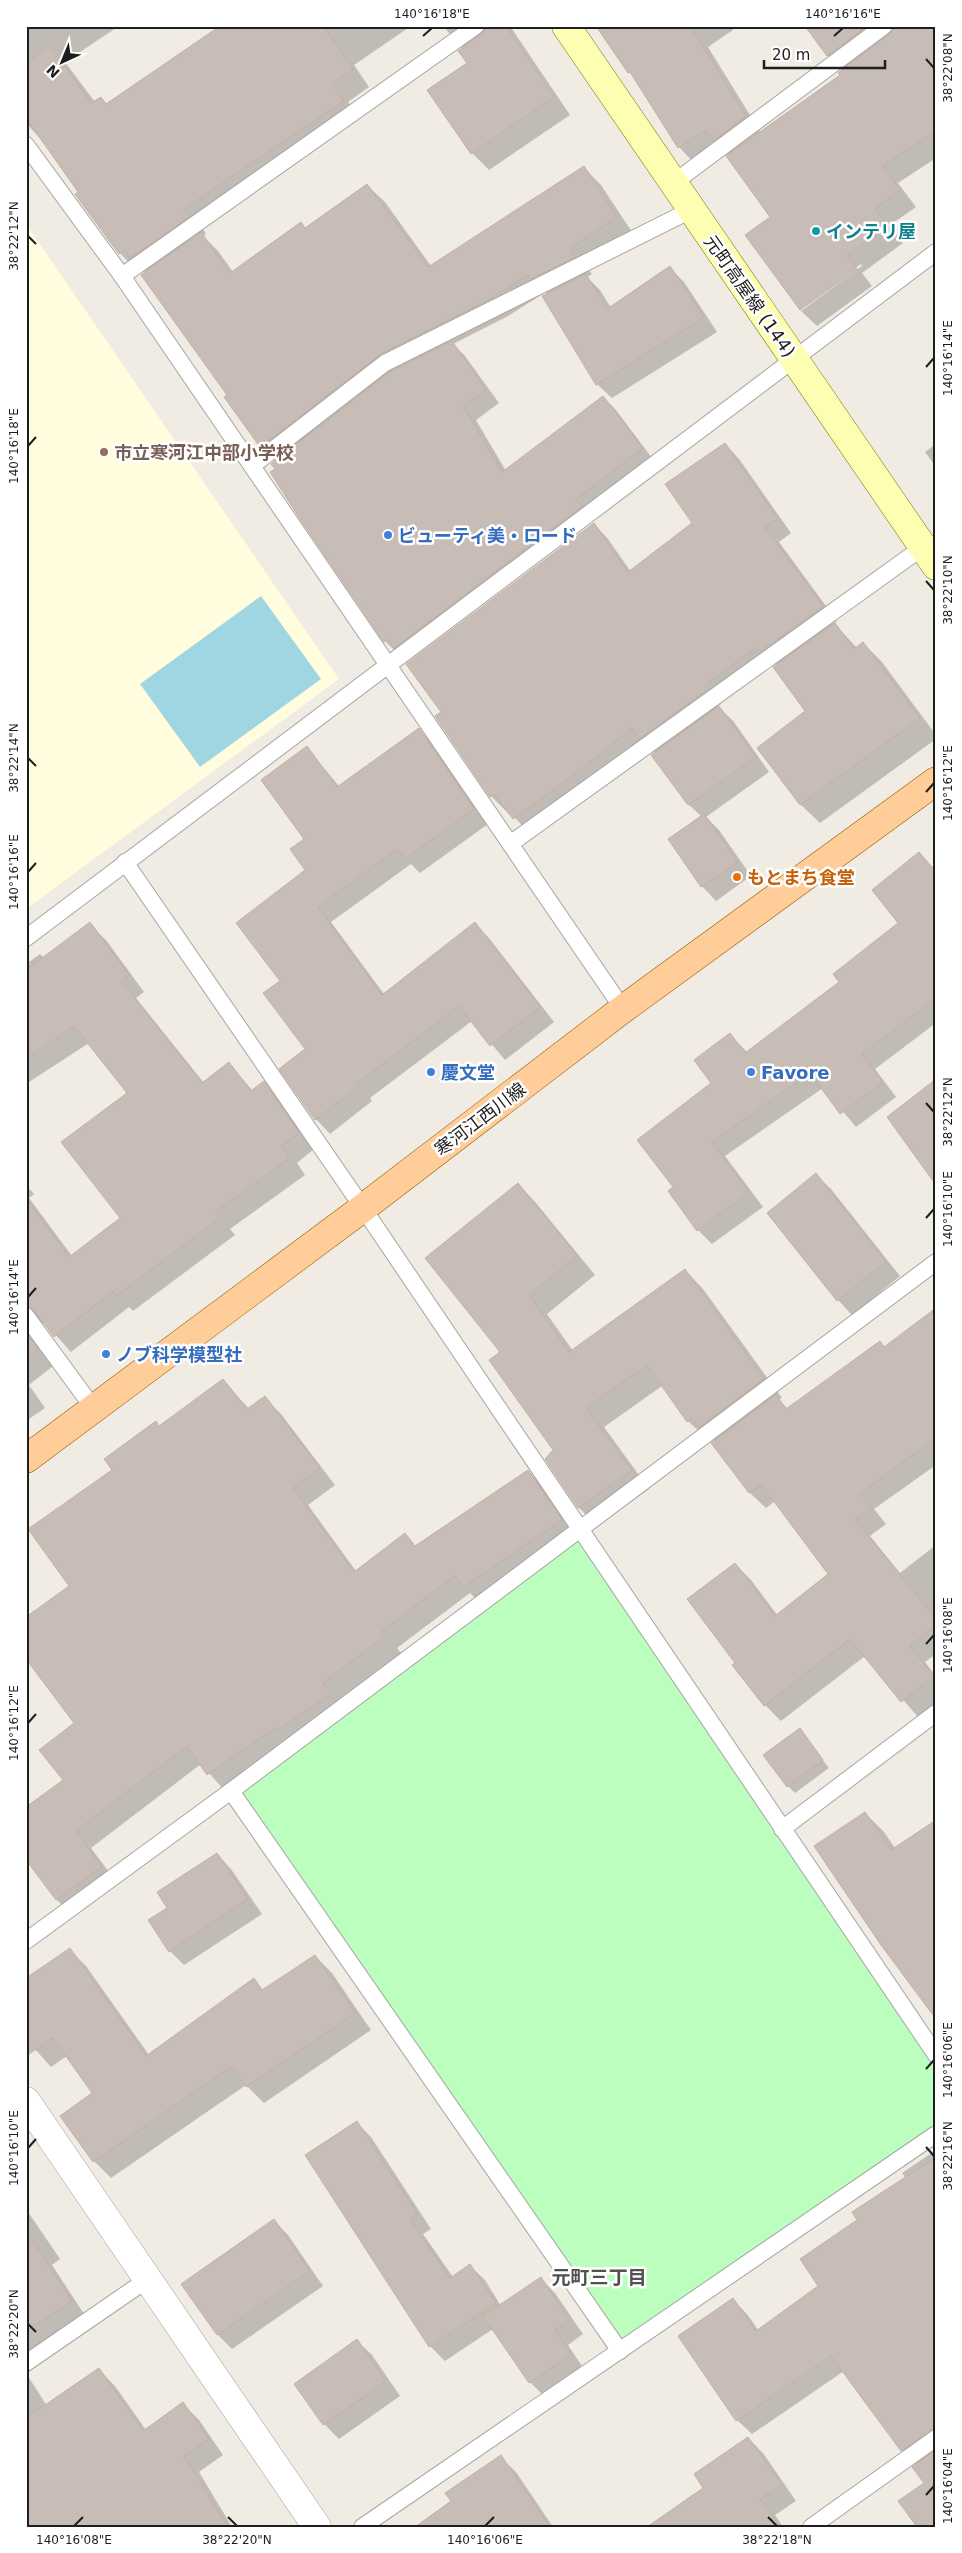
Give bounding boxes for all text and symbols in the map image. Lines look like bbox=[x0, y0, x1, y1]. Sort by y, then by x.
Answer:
text: 140°16'18"E bbox=[394, 7, 470, 21]
text: 140°16'16"E bbox=[805, 7, 881, 21]
text: 38°22'08"N bbox=[941, 33, 955, 103]
north arrow bbox=[38, 38, 88, 88]
scale bar bbox=[764, 38, 886, 70]
text: 20 m bbox=[772, 46, 810, 64]
text: N bbox=[43, 62, 63, 81]
text: 38°22'12"N bbox=[7, 201, 21, 271]
place label: インテリ屋 bbox=[826, 221, 916, 242]
marker: インテリ屋 bbox=[810, 225, 822, 237]
street label: 元町高屋線 (144) bbox=[700, 231, 800, 361]
text: 140°16'14"E bbox=[941, 320, 955, 396]
text: 140°16'18"E bbox=[7, 408, 21, 484]
place label: 市立寒河江中部小学校 bbox=[114, 442, 294, 463]
marker: 市立寒河江中部小学校 bbox=[98, 446, 110, 458]
place label: ビューティ美・ロード bbox=[398, 525, 577, 546]
marker: ビューティ美・ロード bbox=[382, 529, 394, 541]
text: 38°22'10"N bbox=[941, 555, 955, 625]
text: 38°22'14"N bbox=[7, 723, 21, 793]
text: 140°16'12"E bbox=[941, 745, 955, 821]
text: 140°16'16"E bbox=[7, 834, 21, 910]
place label: もとまち食堂 bbox=[747, 867, 855, 888]
marker: もとまち食堂 bbox=[731, 871, 743, 883]
place label: 慶文堂 bbox=[441, 1062, 495, 1083]
place label: Favore bbox=[761, 1062, 830, 1083]
marker: 慶文堂 bbox=[425, 1066, 437, 1078]
marker: Favore bbox=[745, 1066, 757, 1078]
text: 38°22'12"N bbox=[941, 1077, 955, 1147]
street label: 寒河江西川線 bbox=[431, 1078, 529, 1160]
text: 140°16'10"E bbox=[941, 1171, 955, 1247]
text: 140°16'14"E bbox=[7, 1259, 21, 1335]
place label: ノブ科学模型社 bbox=[116, 1344, 242, 1365]
marker: ノブ科学模型社 bbox=[100, 1348, 112, 1360]
text: 140°16'08"E bbox=[941, 1597, 955, 1673]
text: 140°16'12"E bbox=[7, 1685, 21, 1761]
text: 140°16'06"E bbox=[941, 2022, 955, 2098]
text: 140°16'10"E bbox=[7, 2110, 21, 2186]
text: 38°22'16"N bbox=[941, 2121, 955, 2191]
district label: 元町三丁目 bbox=[551, 2266, 647, 2288]
text: 38°22'20"N bbox=[7, 2289, 21, 2359]
text: 140°16'04"E bbox=[941, 2448, 955, 2524]
text: 140°16'08"E bbox=[36, 2533, 112, 2547]
text: 38°22'20"N bbox=[202, 2533, 272, 2547]
text: 140°16'06"E bbox=[447, 2533, 523, 2547]
text: 38°22'18"N bbox=[742, 2533, 812, 2547]

